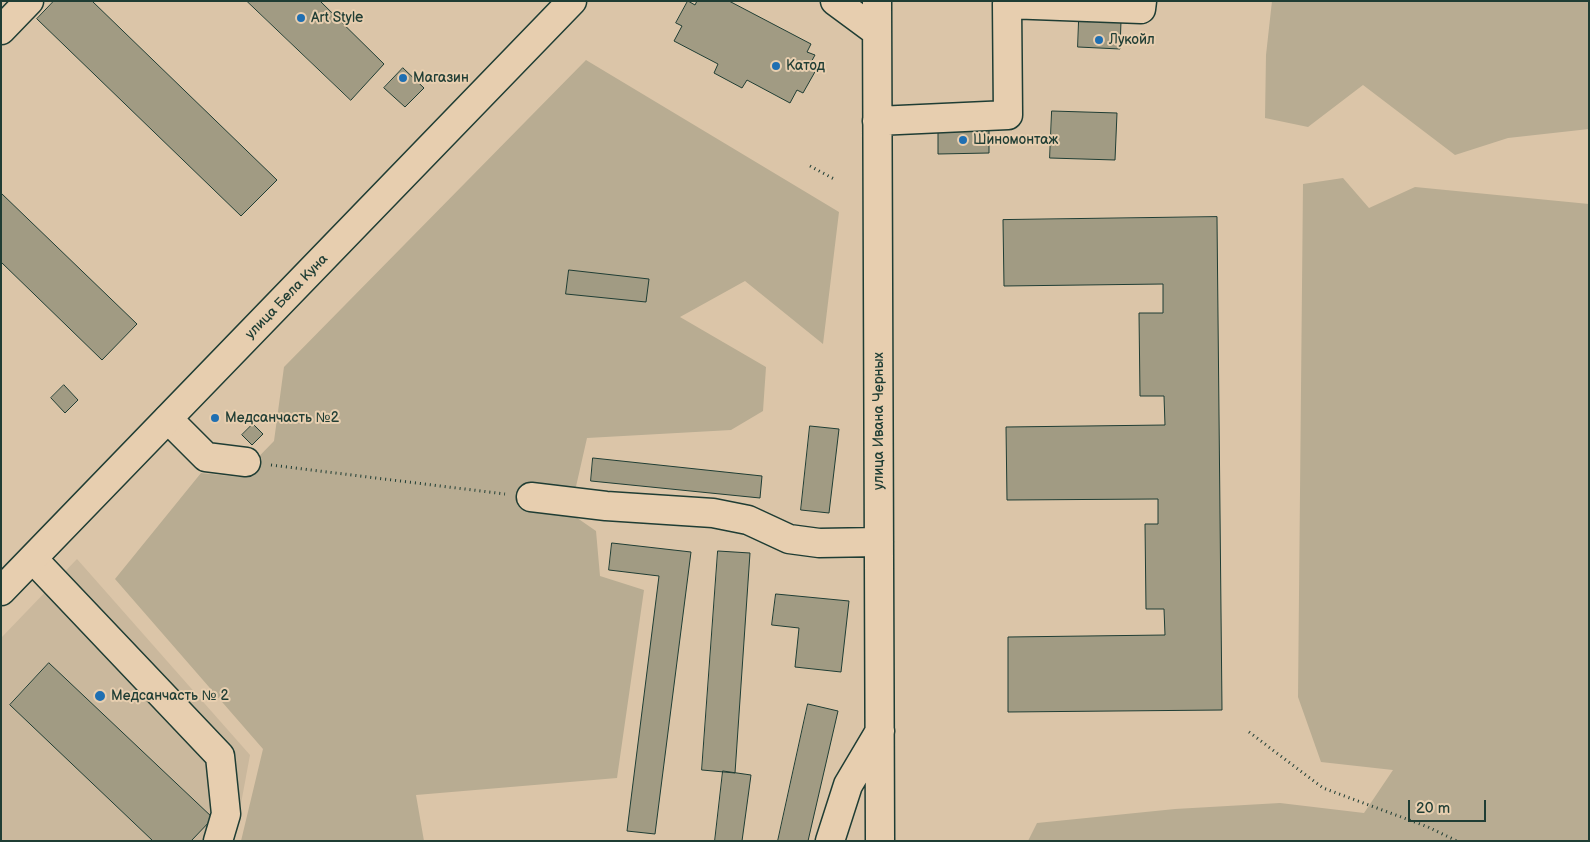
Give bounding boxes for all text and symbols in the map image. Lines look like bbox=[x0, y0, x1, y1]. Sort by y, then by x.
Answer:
place label: Art Style bbox=[311, 10, 363, 26]
marker: Art Style bbox=[295, 12, 307, 24]
place label: Лукойл bbox=[1109, 32, 1155, 48]
marker: Лукойл bbox=[1093, 34, 1105, 46]
place label: Катод bbox=[786, 58, 825, 74]
marker: Катод bbox=[770, 60, 782, 72]
place label: Магазин bbox=[413, 70, 469, 86]
marker: Магазин bbox=[397, 72, 409, 84]
place label: Шиномонтаж bbox=[973, 132, 1058, 148]
marker: Шиномонтаж bbox=[957, 134, 969, 146]
street label: улица Бела Куна bbox=[242, 251, 332, 343]
street label: улица Ивана Черных bbox=[871, 352, 887, 490]
place label: Медсанчасть №2 bbox=[225, 410, 339, 426]
marker: Медсанчасть №2 bbox=[209, 412, 221, 424]
place label: Медсанчасть № 2 bbox=[111, 688, 229, 704]
marker: Медсанчасть № 2 bbox=[93, 689, 107, 703]
scale bar bbox=[1410, 790, 1488, 822]
text: 20 m bbox=[1416, 799, 1450, 818]

